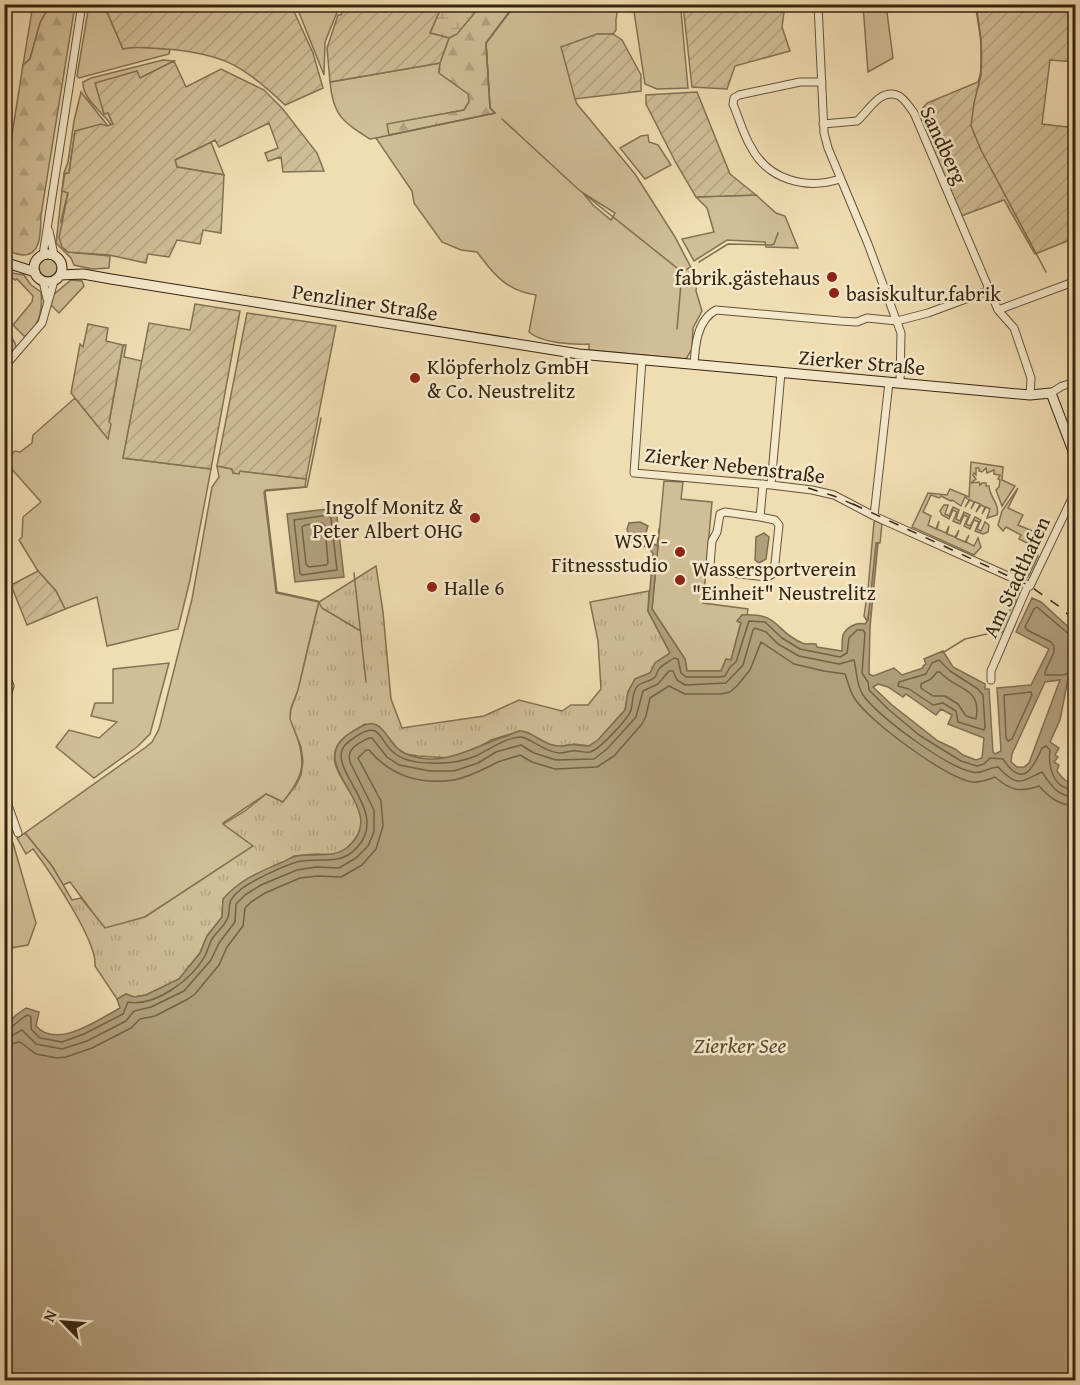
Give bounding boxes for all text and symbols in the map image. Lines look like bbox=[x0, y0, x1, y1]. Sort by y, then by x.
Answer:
street label: Sandberg bbox=[912, 101, 976, 190]
place label: fabrik.gästehaus bbox=[675, 262, 820, 293]
marker: fabrik.gästehaus bbox=[825, 270, 839, 284]
street label: Penzliner Straße bbox=[290, 275, 440, 329]
place label: basiskultur.fabrik bbox=[846, 278, 1001, 309]
marker: basiskultur.fabrik bbox=[827, 286, 841, 300]
street label: Zierker Straße bbox=[797, 341, 927, 383]
place label: Klöpferholz GmbH & Co. Neustrelitz bbox=[427, 351, 589, 406]
marker: Klöpferholz GmbH & Co. Neustrelitz bbox=[408, 371, 422, 385]
street label: Zierker Nebenstraße bbox=[643, 439, 827, 491]
place label: Ingolf Monitz & Peter Albert OHG bbox=[312, 491, 464, 546]
marker: Ingolf Monitz & Peter Albert OHG bbox=[468, 511, 482, 525]
street label: Am Stadthafen bbox=[974, 511, 1058, 643]
place label: WSV - Fitnessstudio bbox=[551, 525, 668, 580]
marker: WSV - Fitnessstudio bbox=[673, 545, 687, 559]
place label: Wassersportverein "Einheit" Neustrelitz bbox=[692, 553, 876, 608]
place label: Halle 6 bbox=[444, 572, 504, 603]
marker: Wassersportverein "Einheit" Neustrelitz bbox=[673, 573, 687, 587]
marker: Halle 6 bbox=[425, 580, 439, 594]
water label: Zierker See bbox=[694, 1029, 787, 1061]
north arrow bbox=[33, 1292, 93, 1352]
text: N bbox=[36, 1305, 63, 1326]

